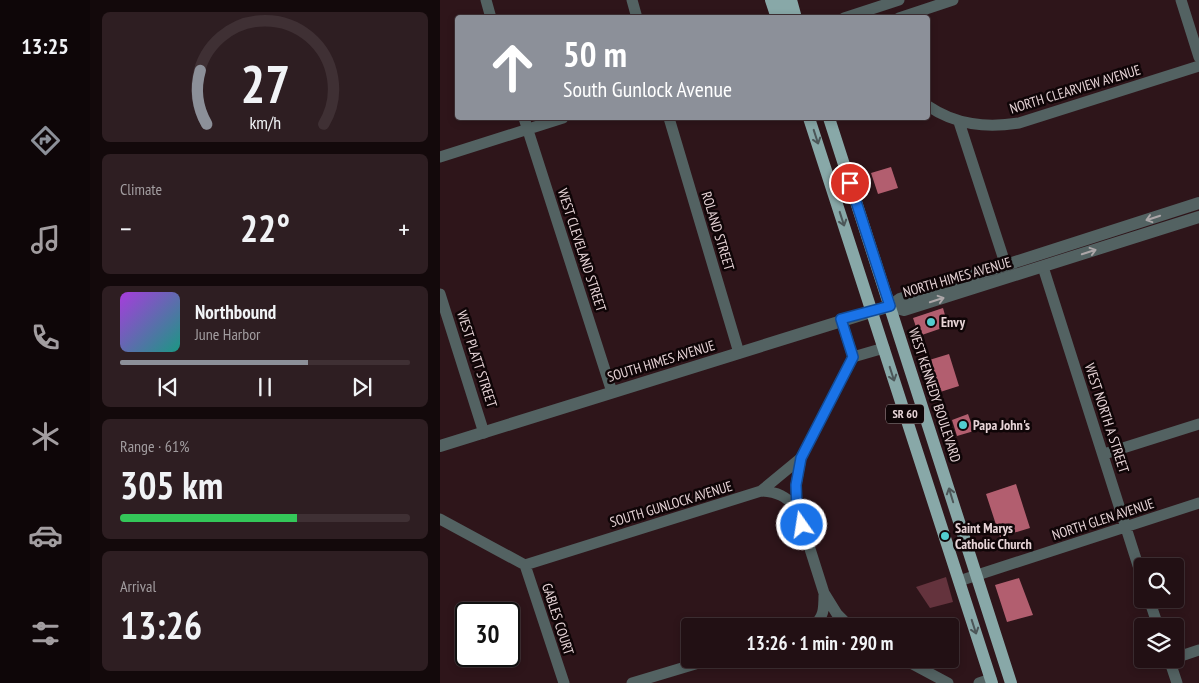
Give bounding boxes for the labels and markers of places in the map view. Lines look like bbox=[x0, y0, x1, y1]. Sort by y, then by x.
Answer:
pin bbox=[829, 162, 871, 204]
place label: Envy bbox=[941, 313, 965, 331]
marker: Envy bbox=[925, 316, 937, 328]
place label: Papa John's bbox=[973, 416, 1030, 434]
marker: Papa John's bbox=[957, 419, 969, 431]
place label: Saint Marys Catholic Church bbox=[955, 519, 1032, 553]
marker: Saint Marys Catholic Church bbox=[939, 530, 951, 542]

